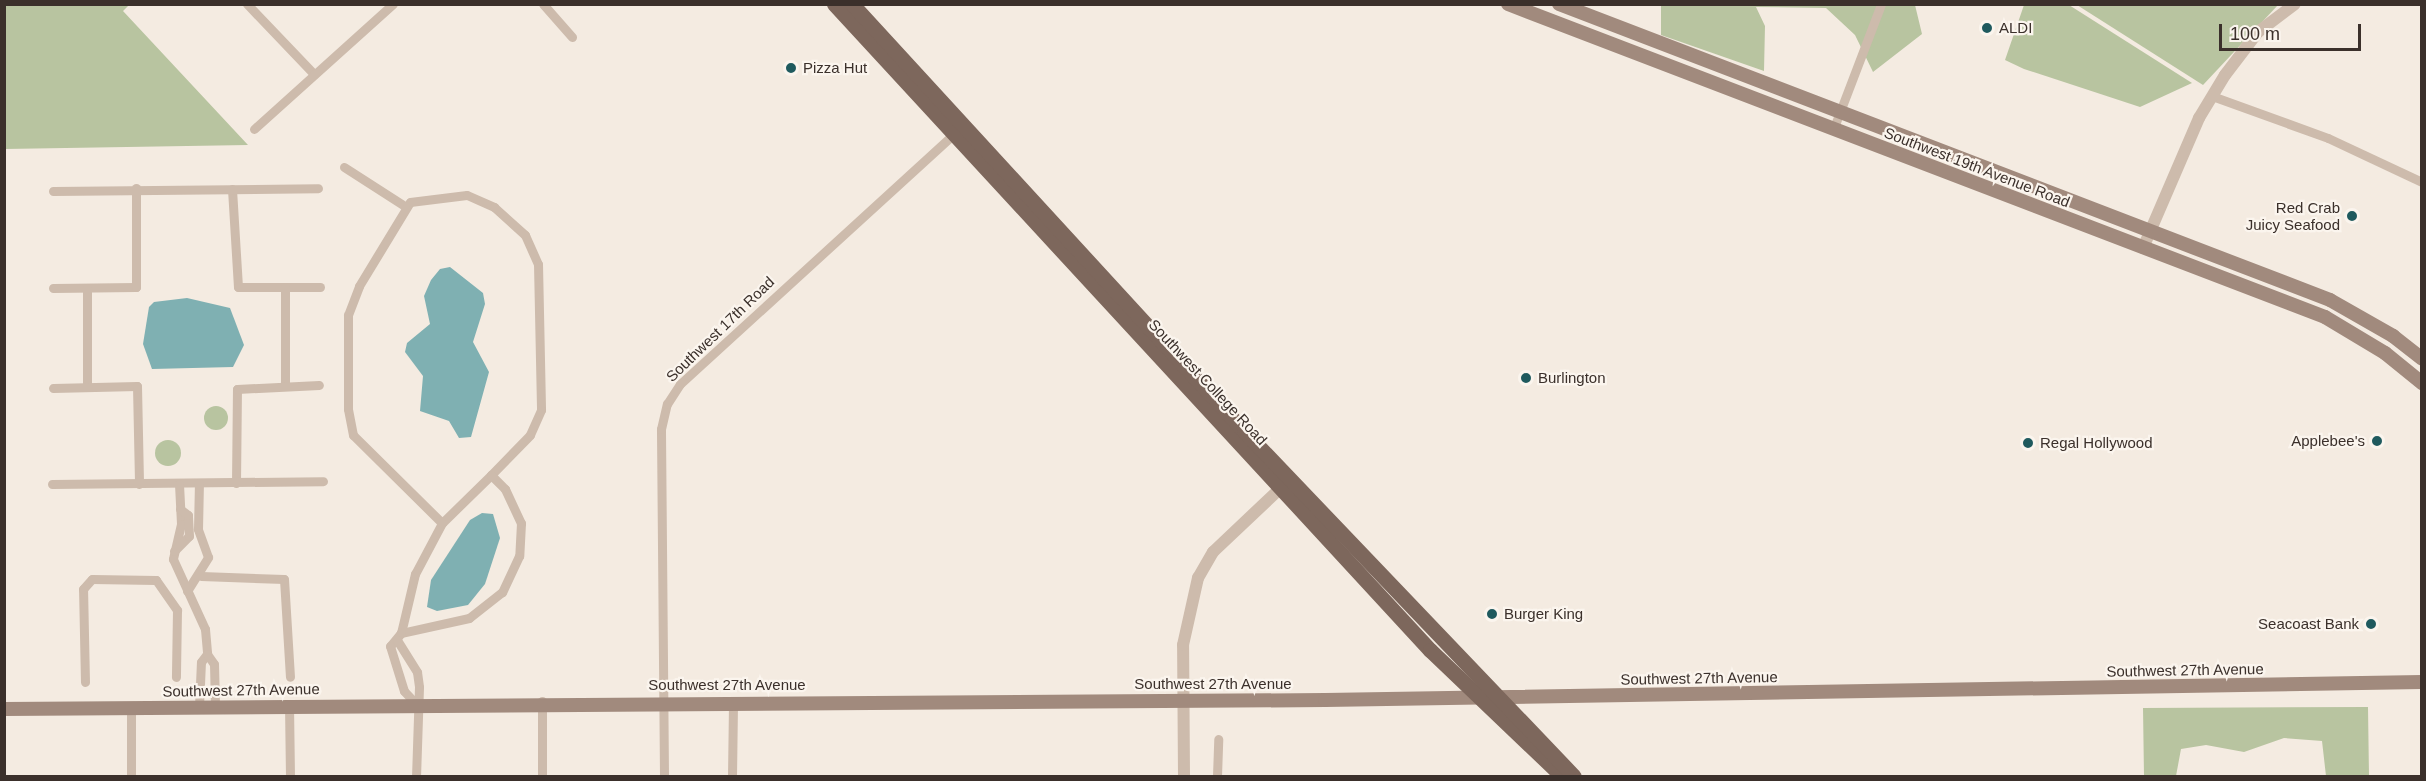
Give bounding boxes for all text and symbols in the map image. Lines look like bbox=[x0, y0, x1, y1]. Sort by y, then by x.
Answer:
scale bar bbox=[2222, 12, 2364, 50]
place label: ALDI bbox=[1999, 19, 2032, 37]
marker: ALDI bbox=[1980, 21, 1994, 35]
text: 100 m bbox=[2230, 24, 2280, 44]
place label: Pizza Hut bbox=[803, 59, 867, 77]
marker: Pizza Hut bbox=[784, 61, 798, 75]
street label: Southwest 19th Avenue Road bbox=[1881, 123, 2073, 211]
place label: Red Crab Juicy Seafood bbox=[2246, 198, 2340, 233]
marker: Red Crab Juicy Seafood bbox=[2345, 209, 2359, 223]
street label: Southwest 17th Road bbox=[662, 273, 778, 385]
street label: Southwest College Road bbox=[1145, 315, 1271, 449]
place label: Burlington bbox=[1538, 369, 1606, 387]
marker: Burlington bbox=[1519, 371, 1533, 385]
place label: Applebee's bbox=[2291, 432, 2365, 450]
place label: Regal Hollywood bbox=[2040, 434, 2153, 452]
marker: Applebee's bbox=[2370, 434, 2384, 448]
marker: Regal Hollywood bbox=[2021, 436, 2035, 450]
place label: Burger King bbox=[1504, 605, 1583, 623]
marker: Burger King bbox=[1485, 607, 1499, 621]
place label: Seacoast Bank bbox=[2258, 615, 2359, 633]
marker: Seacoast Bank bbox=[2364, 617, 2378, 631]
street label: Southwest 27th Avenue bbox=[2106, 660, 2264, 680]
street label: Southwest 27th Avenue bbox=[1620, 668, 1778, 688]
street label: Southwest 27th Avenue bbox=[1134, 675, 1292, 693]
street label: Southwest 27th Avenue bbox=[648, 676, 806, 694]
street label: Southwest 27th Avenue bbox=[162, 680, 320, 700]

